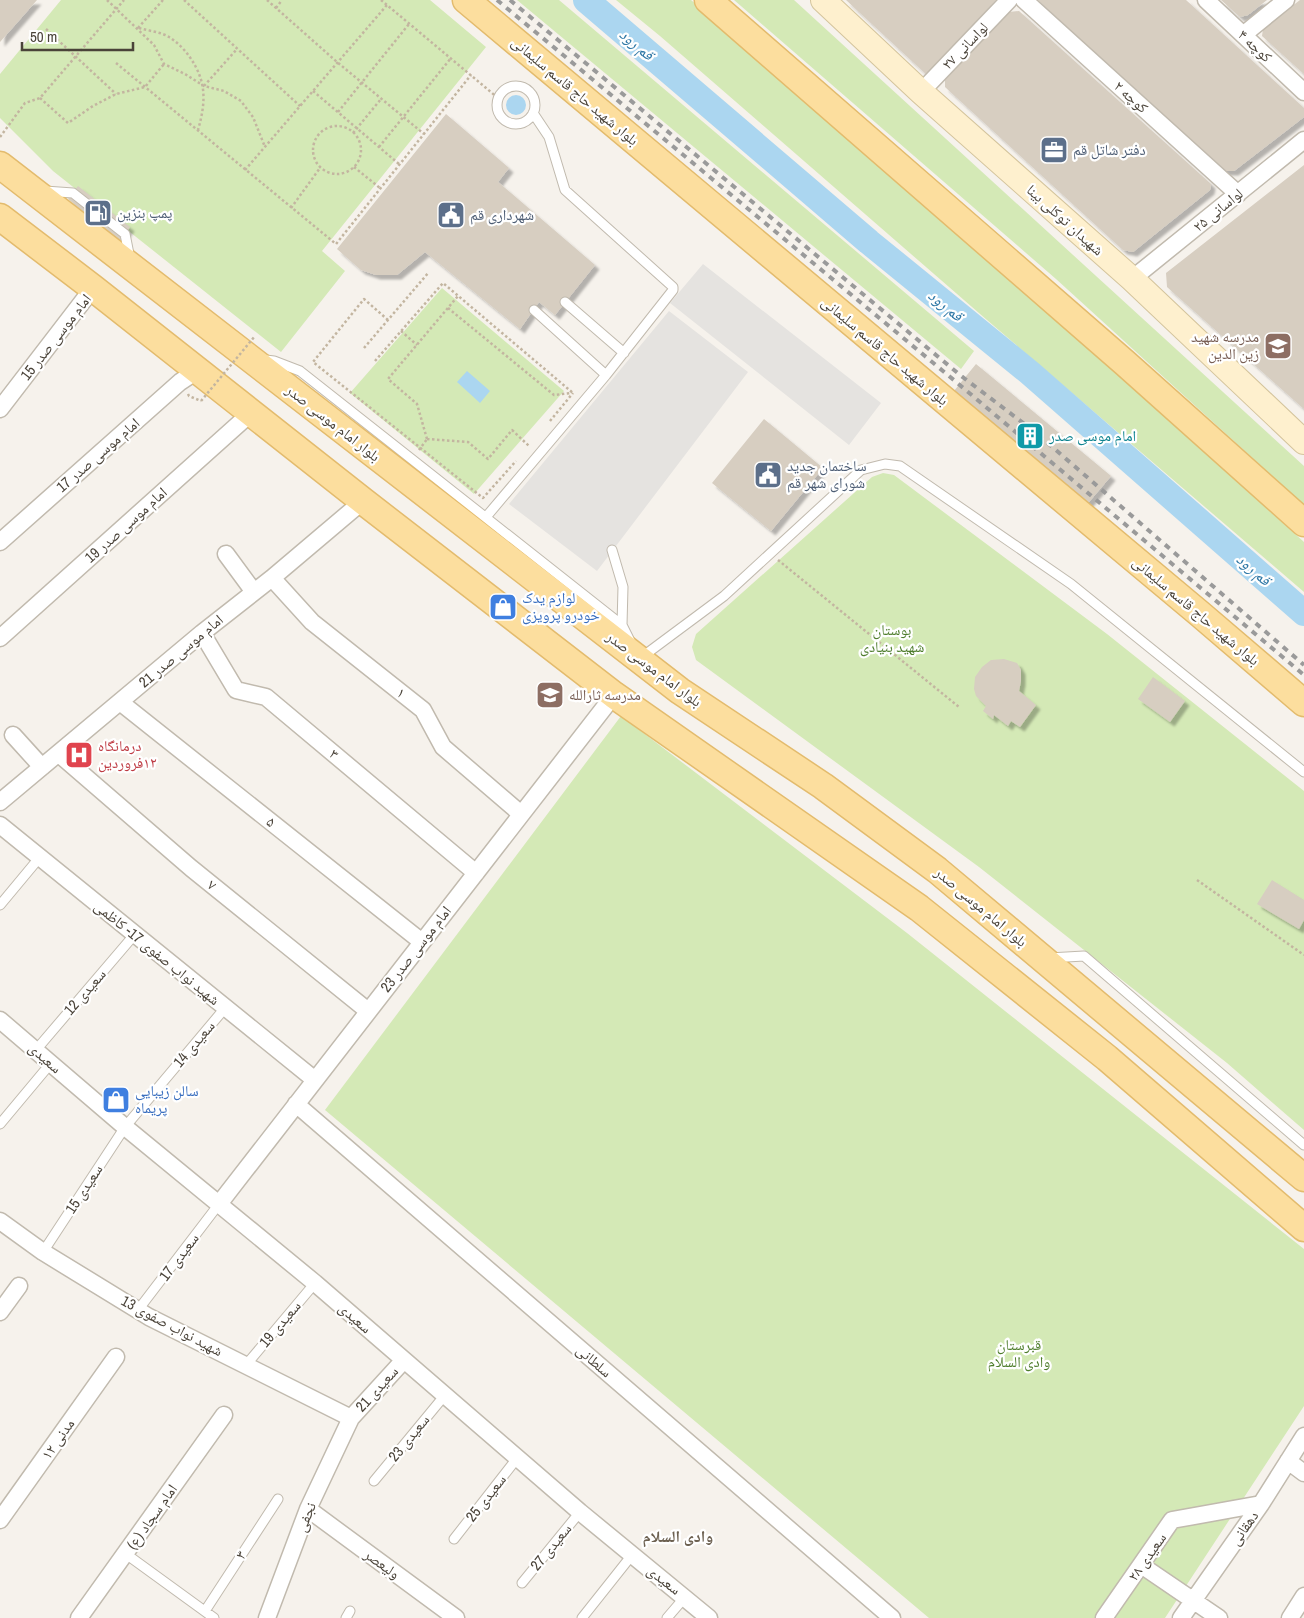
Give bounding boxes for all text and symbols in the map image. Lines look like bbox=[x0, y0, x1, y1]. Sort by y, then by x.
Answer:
street label: لواسانی ۲۷ bbox=[937, 17, 993, 74]
scale bar bbox=[22, 20, 134, 52]
water label: قم رود bbox=[615, 23, 661, 66]
street label: کوچه ۴ bbox=[1234, 24, 1277, 67]
text: 50 m bbox=[30, 26, 57, 47]
street label: بلوار شهید حاج قاسم سلیمانی bbox=[507, 31, 643, 150]
street label: کوچه ۲ bbox=[1110, 76, 1153, 118]
office icon: دفتر شاتل قم bbox=[1039, 135, 1069, 165]
place label: دفتر شاتل قم bbox=[1073, 139, 1146, 160]
street label: شهیدان توکلی بینا bbox=[1022, 179, 1109, 260]
street label: لواسانی ۲۵ bbox=[1188, 183, 1247, 236]
fuel station icon: پمپ بنزین bbox=[83, 198, 113, 228]
public building icon: شهرداری قم bbox=[436, 200, 466, 230]
place label: پمپ بنزین bbox=[117, 202, 173, 223]
place label: شهرداری قم bbox=[470, 204, 534, 225]
water label: قم رود bbox=[924, 284, 970, 327]
street label: امام موسی صدر 15 bbox=[15, 289, 96, 384]
street label: بلوار شهید حاج قاسم سلیمانی bbox=[817, 291, 953, 410]
place label: مدرسه شهید زین الدین bbox=[1191, 326, 1259, 364]
school or university icon: مدرسه شهید زین الدین bbox=[1263, 331, 1293, 361]
street label: بلوار امام موسی صدر bbox=[281, 378, 385, 466]
street label: امام موسی صدر 17 bbox=[51, 413, 144, 497]
building icon: امام موسی صدر bbox=[1015, 421, 1045, 451]
place label: امام موسی صدر bbox=[1048, 425, 1136, 446]
place label: ساختمان جدید شورای شهر قم bbox=[787, 455, 867, 493]
public building icon: ساختمان جدید شورای شهر قم bbox=[753, 460, 783, 490]
street label: امام موسی صدر 19 bbox=[80, 482, 171, 567]
water label: قم رود bbox=[1232, 548, 1277, 591]
street label: بلوار شهید حاج قاسم سلیمانی bbox=[1128, 551, 1264, 670]
place label: لوازم یدک خودرو پرویزی bbox=[522, 587, 600, 625]
shop icon: لوازم یدک خودرو پرویزی bbox=[488, 592, 518, 622]
street label: امام موسی صدر 21 bbox=[134, 609, 227, 692]
park label: بوستان شهید بنیادی bbox=[860, 619, 924, 657]
street label: بلوار امام موسی صدر bbox=[601, 625, 706, 712]
school or university icon: مدرسه ثارالله bbox=[535, 680, 565, 710]
street label: ۱ bbox=[392, 682, 410, 703]
place label: مدرسه ثارالله bbox=[569, 684, 641, 705]
place label: درمانگاه ١٢فروردین bbox=[98, 735, 157, 773]
hospital icon: درمانگاه ١٢فروردین bbox=[64, 740, 94, 770]
street label: ۳ bbox=[325, 743, 344, 764]
street label: ۵ bbox=[262, 811, 281, 832]
street label: بلوار امام موسی صدر bbox=[930, 861, 1032, 952]
street label: ۷ bbox=[203, 874, 222, 895]
street label: شهید نواب صفوی 17- کاظمی bbox=[90, 895, 225, 1010]
street label: امام موسی صدر 23 bbox=[375, 901, 456, 996]
street label: سعیدی 12 bbox=[59, 964, 111, 1019]
street label: سعیدی 14 bbox=[168, 1016, 219, 1071]
street label: سعیدی bbox=[24, 1037, 67, 1078]
place label: سالن زیبایی پریماه bbox=[135, 1080, 199, 1118]
shop icon: سالن زیبایی پریماه bbox=[101, 1085, 131, 1115]
street label: سعیدی 15 bbox=[60, 1160, 107, 1217]
street label: سعیدی 17 bbox=[154, 1228, 204, 1285]
street label: شهید نواب صفوی 13 bbox=[118, 1290, 227, 1361]
street label: سعیدی 19 bbox=[254, 1296, 305, 1351]
street label: سعیدی bbox=[334, 1297, 377, 1338]
park label: قبرستان وادی السلام bbox=[988, 1334, 1050, 1372]
street label: سلطانی bbox=[572, 1339, 617, 1382]
street label: سعیدی 21 bbox=[350, 1361, 403, 1416]
street label: سعیدی 23 bbox=[383, 1410, 434, 1466]
street label: مدنی ۱۲ bbox=[36, 1414, 79, 1463]
street label: سعیدی 25 bbox=[460, 1469, 511, 1526]
street label: امام سجاد (ع) bbox=[121, 1480, 182, 1554]
street label: نجفی bbox=[290, 1499, 321, 1535]
street label: دهقانی bbox=[1224, 1506, 1263, 1549]
street label: سعیدی 27 bbox=[525, 1519, 576, 1575]
district label: وادی السلام bbox=[643, 1525, 713, 1548]
street label: سعیدی ۲۸ bbox=[1122, 1528, 1171, 1585]
street label: ولیعصر bbox=[359, 1543, 404, 1584]
street label: ۳ bbox=[230, 1546, 251, 1563]
street label: سعیدی bbox=[643, 1560, 686, 1600]

